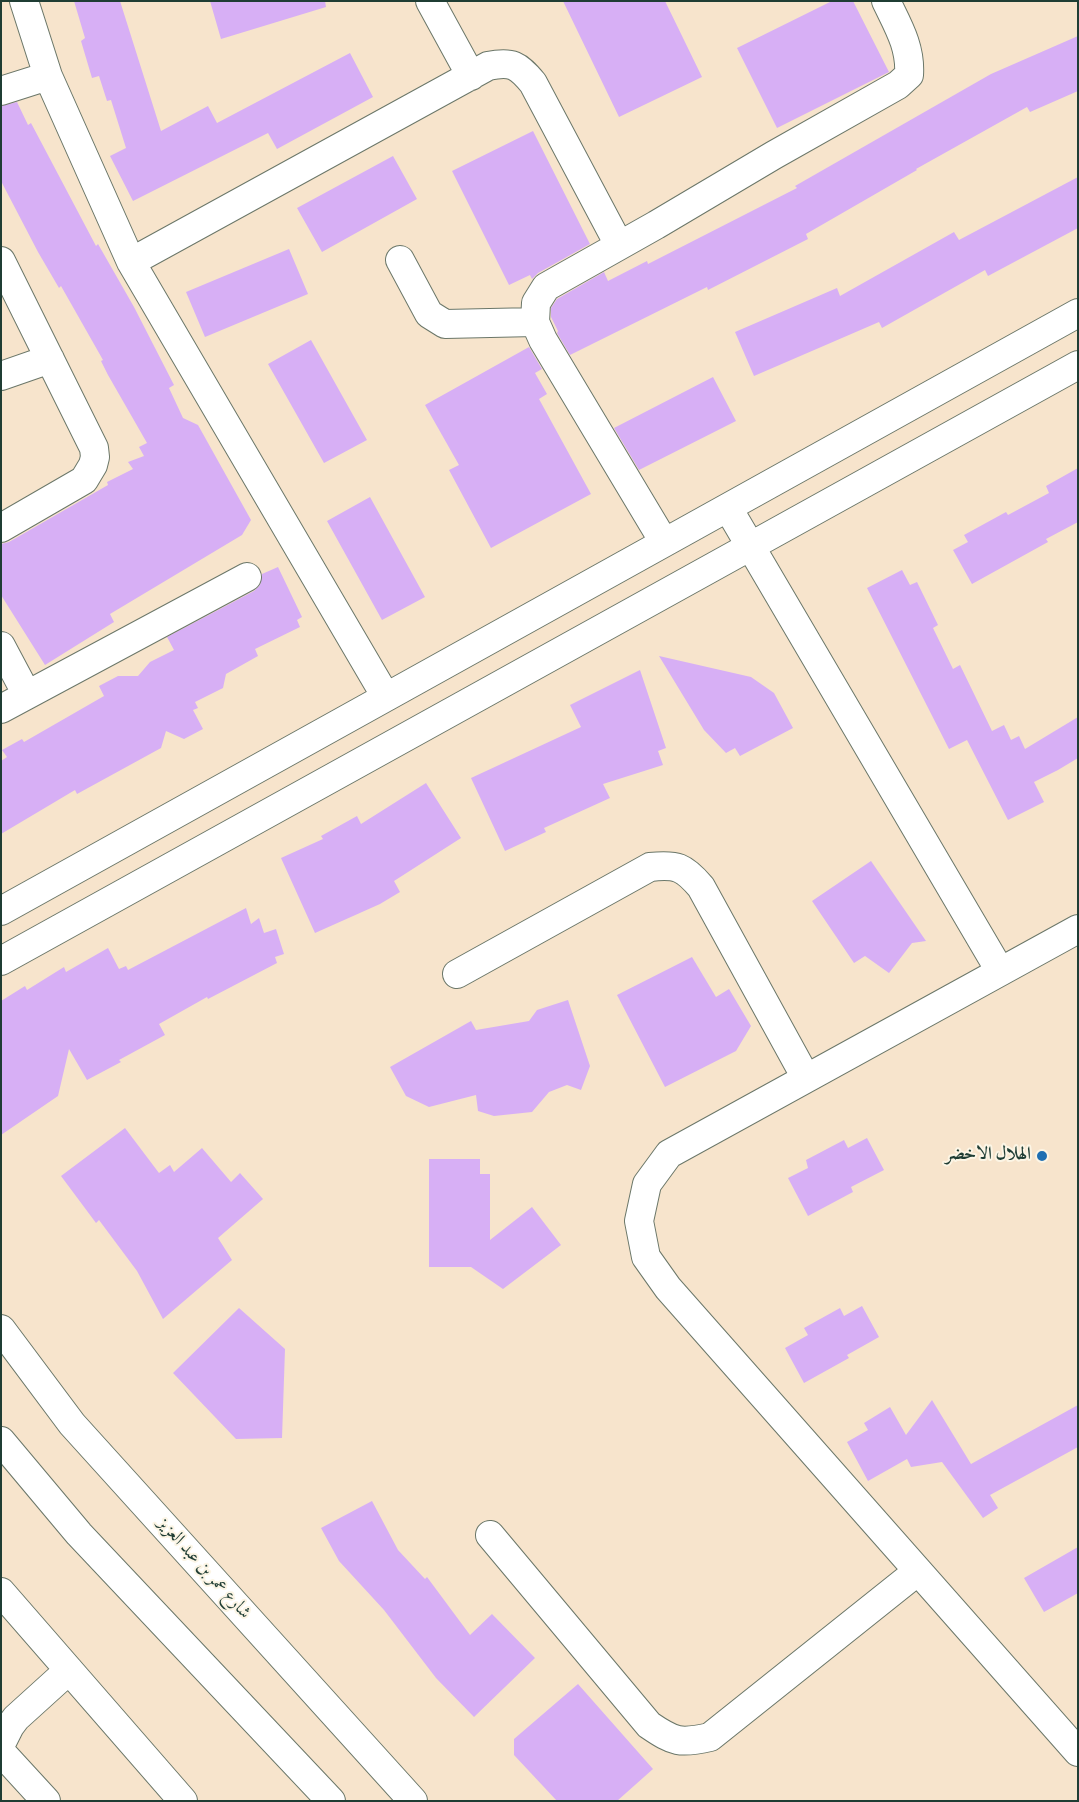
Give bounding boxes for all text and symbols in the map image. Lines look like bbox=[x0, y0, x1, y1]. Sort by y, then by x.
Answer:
place label: الهلال الاخضر bbox=[945, 1145, 1031, 1167]
marker: الهلال الاخضر bbox=[1035, 1149, 1049, 1163]
street label: شارع عمر بن عبد العزيز bbox=[152, 1514, 254, 1624]

